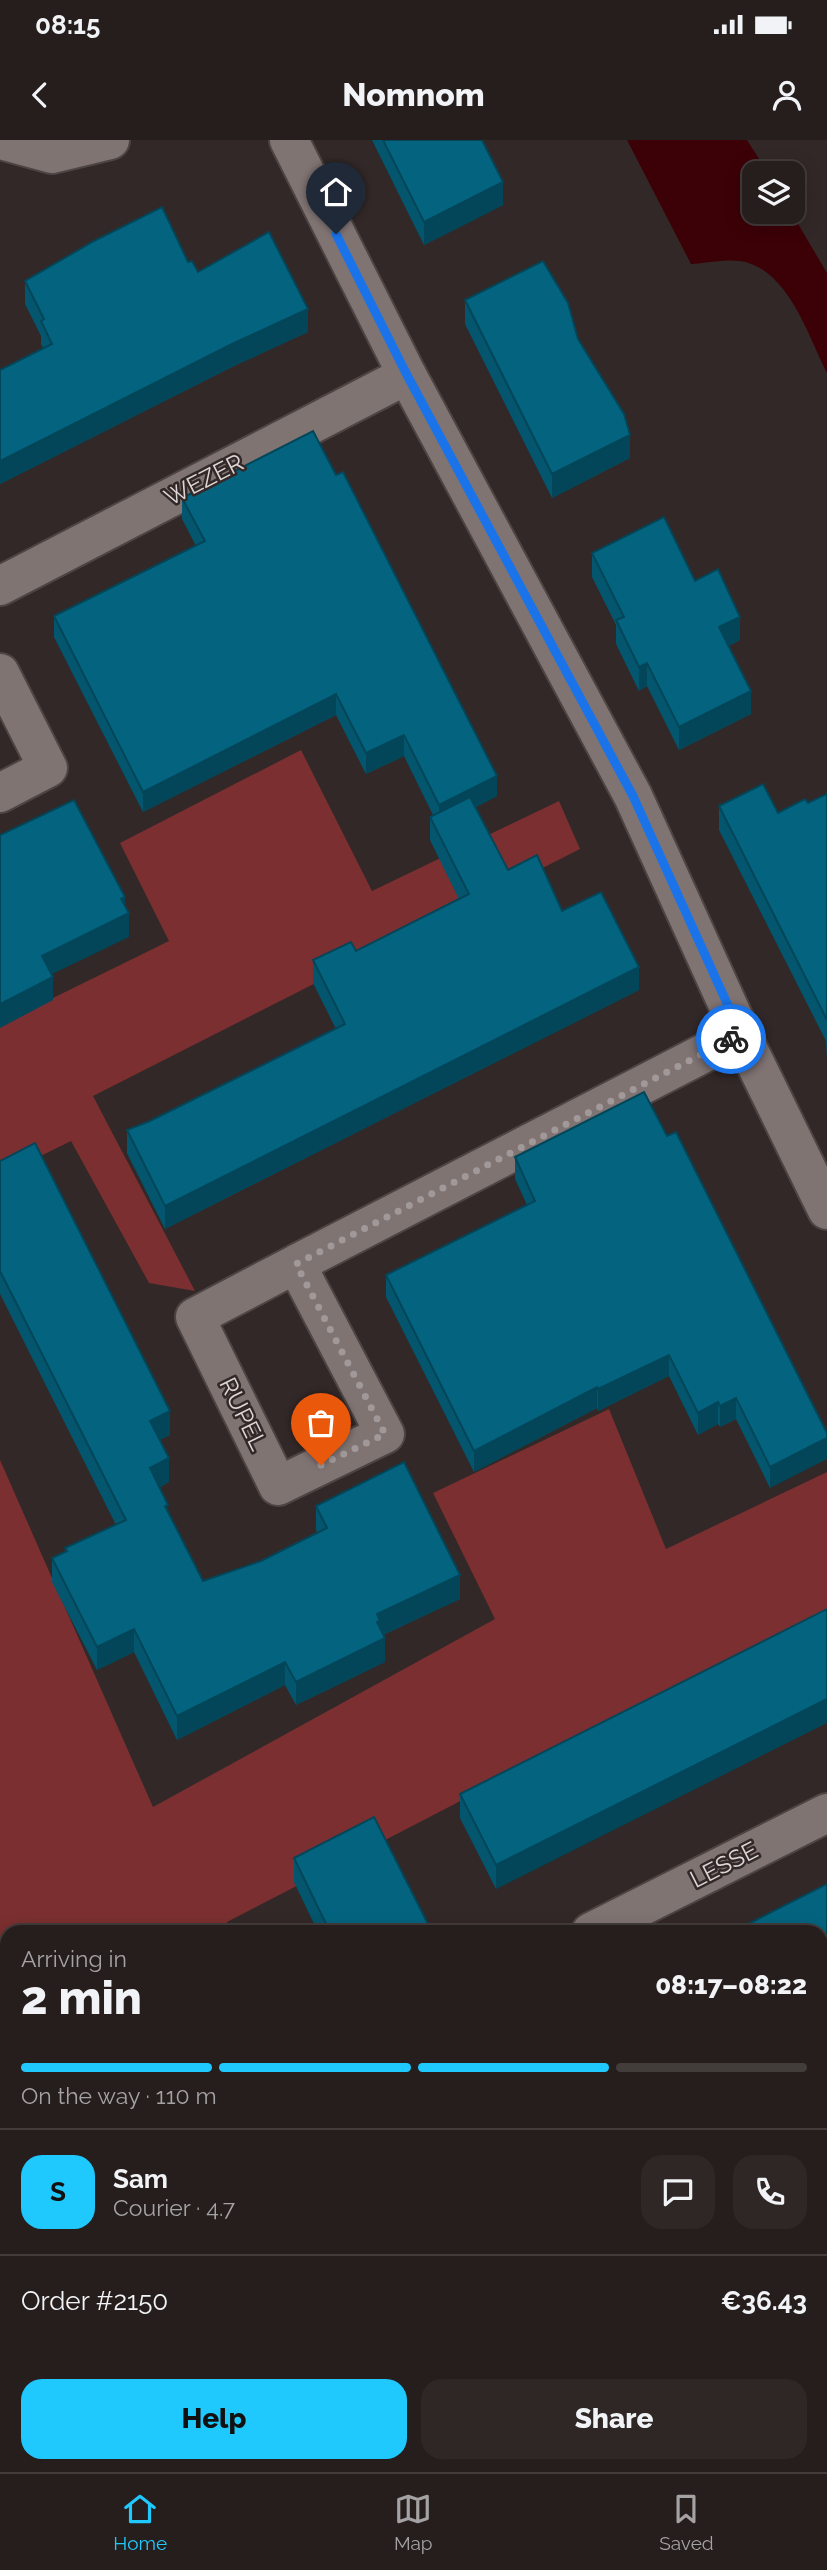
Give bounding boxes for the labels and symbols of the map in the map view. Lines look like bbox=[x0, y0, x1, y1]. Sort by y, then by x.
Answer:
pin bbox=[306, 162, 366, 234]
street label: WEZER bbox=[159, 447, 248, 512]
courier bbox=[696, 1004, 766, 1074]
street label: RUPEL bbox=[213, 1373, 273, 1455]
pin bbox=[291, 1393, 351, 1465]
street label: LESSE bbox=[685, 1835, 763, 1894]

